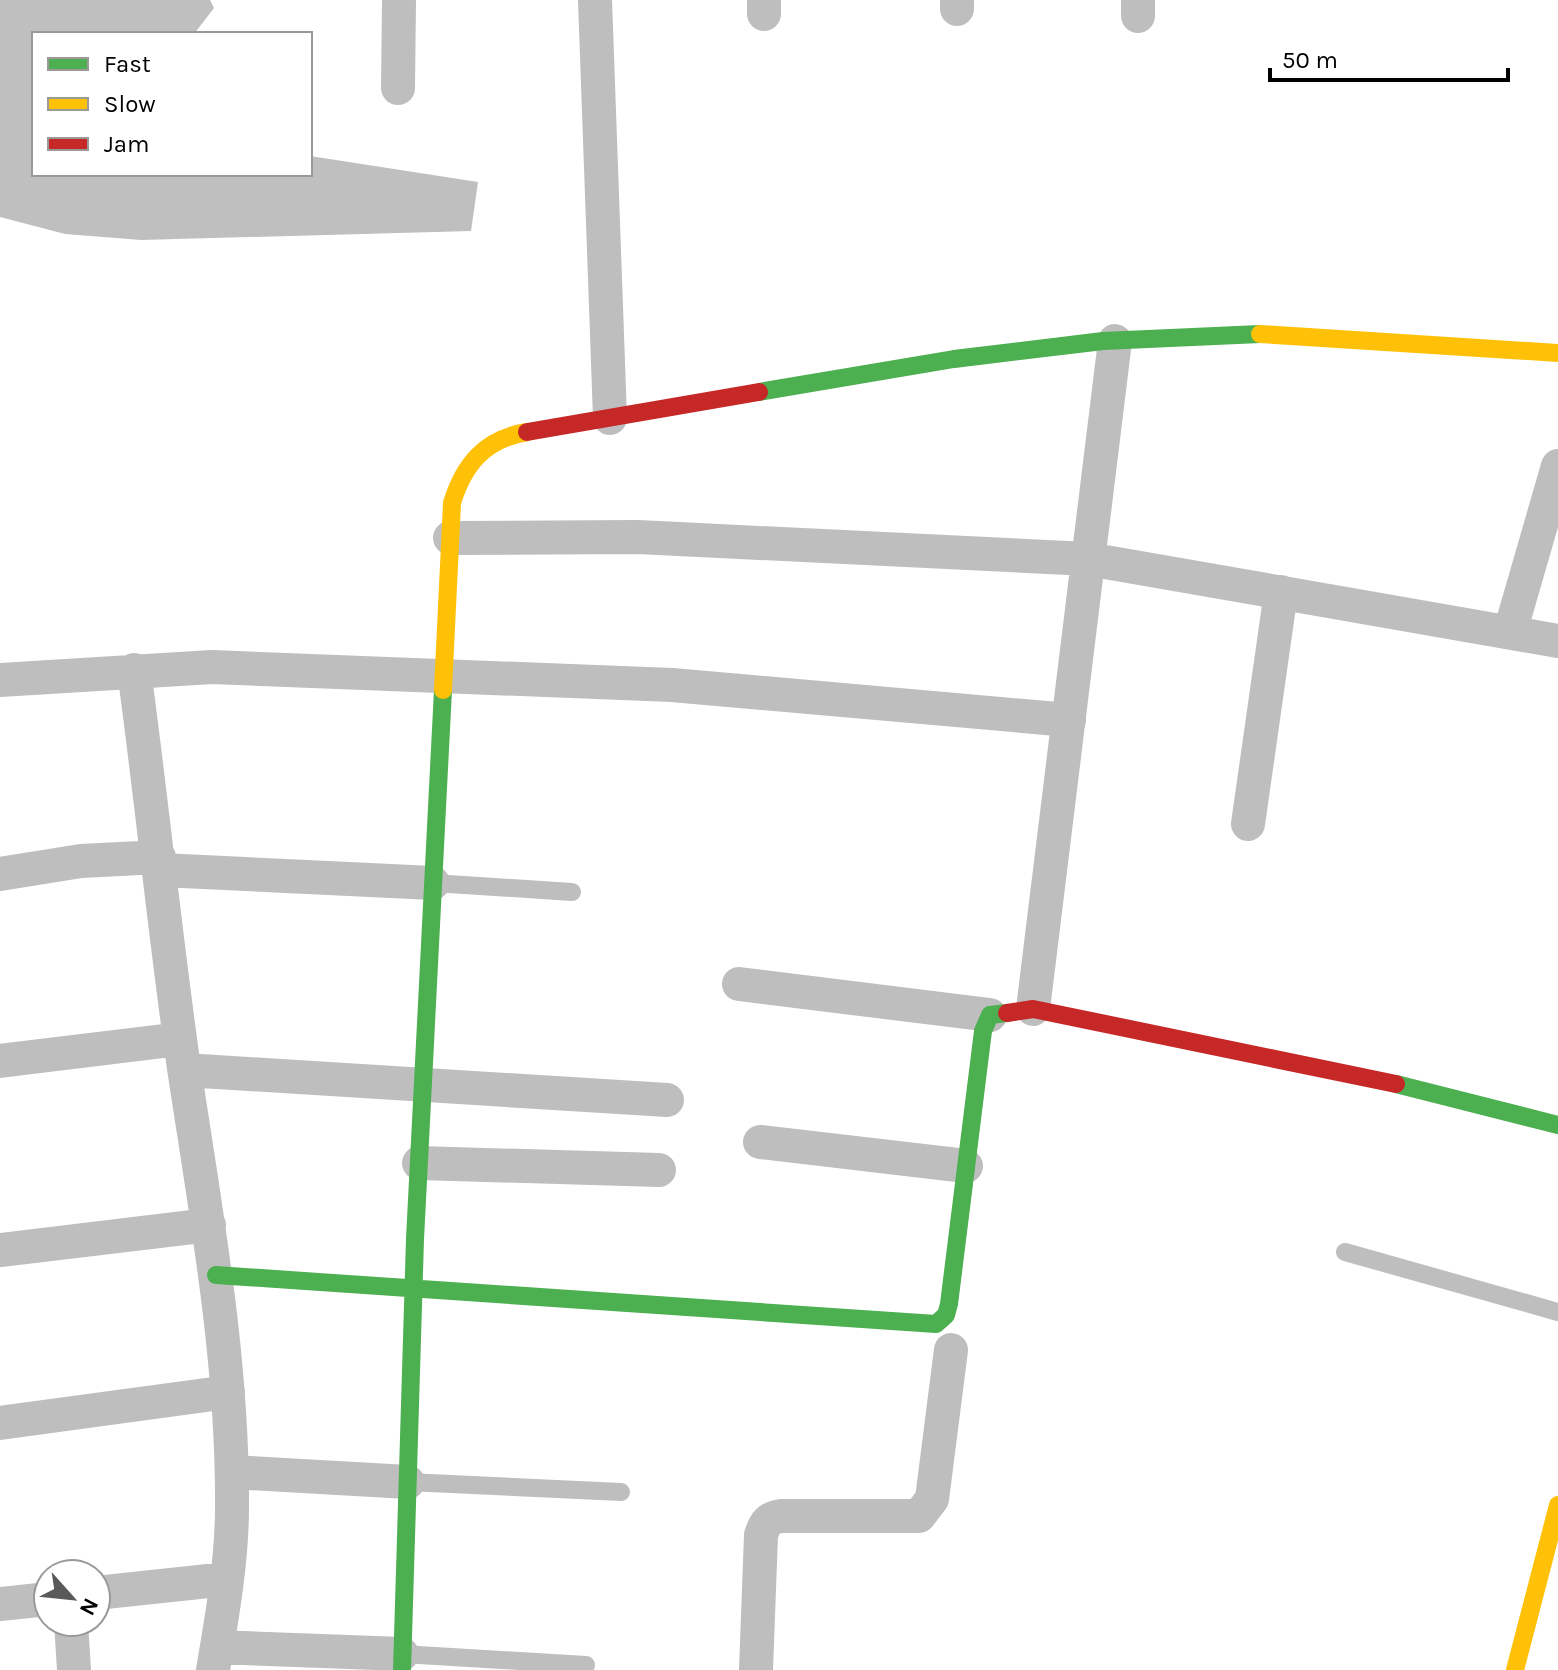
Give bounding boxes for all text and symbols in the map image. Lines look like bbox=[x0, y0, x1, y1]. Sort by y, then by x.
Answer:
legend bbox=[32, 32, 312, 176]
scale bar bbox=[1270, 32, 1508, 82]
text: 50 m bbox=[1282, 46, 1338, 74]
text: Fast bbox=[104, 50, 151, 78]
text: Slow bbox=[104, 90, 156, 118]
text: Jam bbox=[104, 130, 149, 158]
north arrow bbox=[32, 1558, 112, 1638]
text: N bbox=[74, 1594, 104, 1620]

